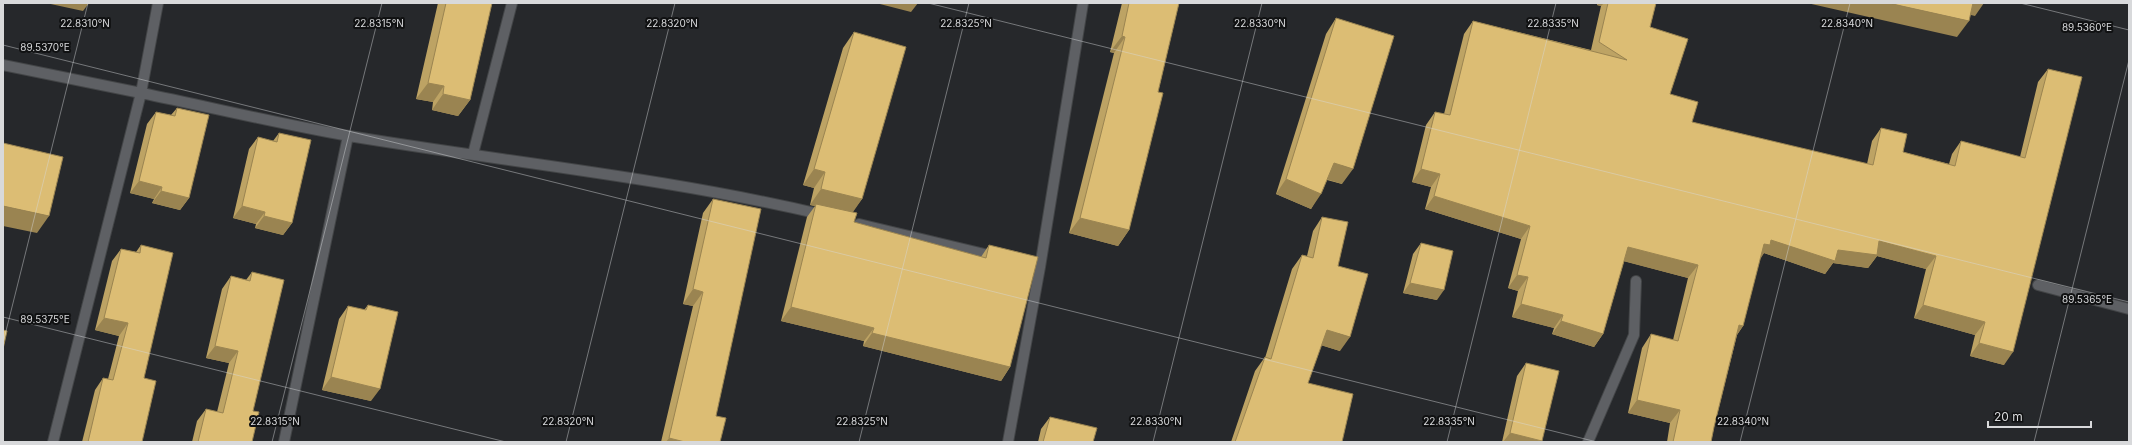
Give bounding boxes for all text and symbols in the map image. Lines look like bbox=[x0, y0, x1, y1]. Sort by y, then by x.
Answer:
text: 22.8310°N bbox=[60, 17, 110, 29]
text: 22.8315°N bbox=[354, 17, 404, 29]
text: 22.8320°N bbox=[646, 17, 698, 29]
text: 22.8325°N bbox=[940, 17, 992, 29]
text: 22.8330°N bbox=[1234, 17, 1286, 29]
text: 22.8335°N bbox=[1527, 17, 1579, 29]
text: 22.8340°N bbox=[1821, 17, 1873, 29]
text: 89.5360°E bbox=[2062, 21, 2112, 33]
text: 89.5370°E bbox=[20, 41, 70, 53]
text: 89.5365°E bbox=[2062, 293, 2112, 305]
text: 89.5375°E bbox=[20, 313, 70, 325]
scale bar bbox=[1988, 403, 2091, 429]
text: 20 m bbox=[1994, 409, 2023, 424]
text: 22.8315°N bbox=[250, 415, 300, 427]
text: 22.8320°N bbox=[542, 415, 594, 427]
text: 22.8325°N bbox=[836, 415, 888, 427]
text: 22.8330°N bbox=[1130, 415, 1182, 427]
text: 22.8335°N bbox=[1423, 415, 1475, 427]
text: 22.8340°N bbox=[1717, 415, 1769, 427]

